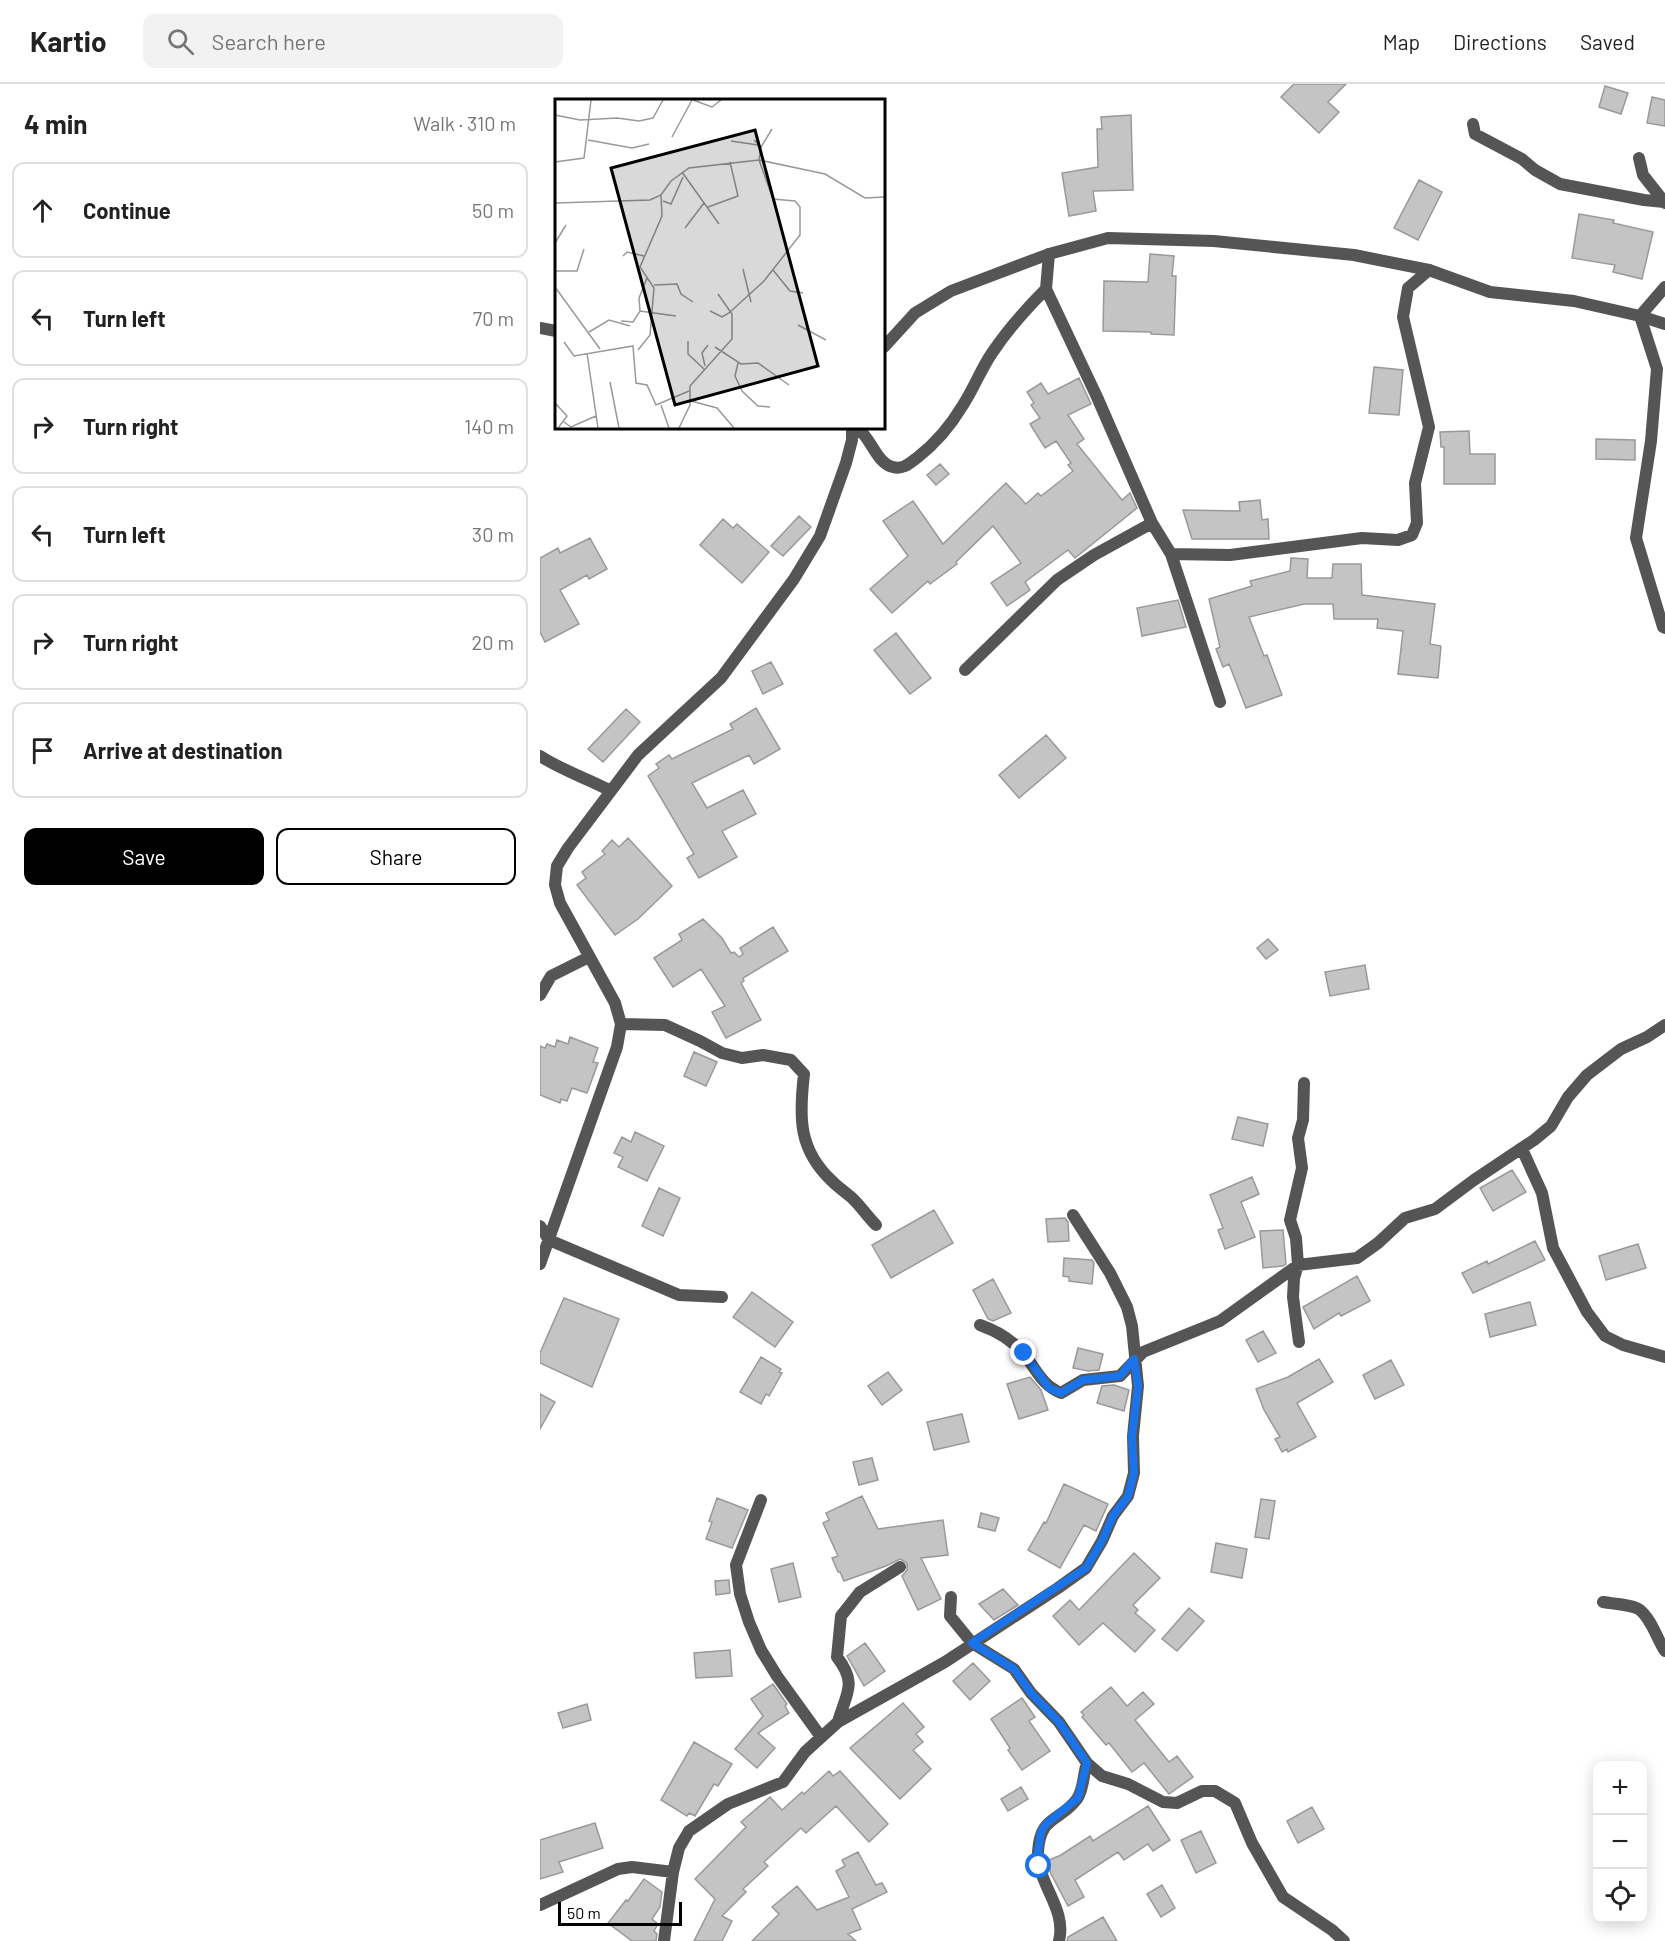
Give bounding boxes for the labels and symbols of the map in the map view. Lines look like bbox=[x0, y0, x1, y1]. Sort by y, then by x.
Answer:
inset map bbox=[555, 99, 885, 429]
route end bbox=[1010, 1339, 1036, 1365]
route start bbox=[1025, 1852, 1051, 1878]
scale bar bbox=[558, 1899, 682, 1926]

